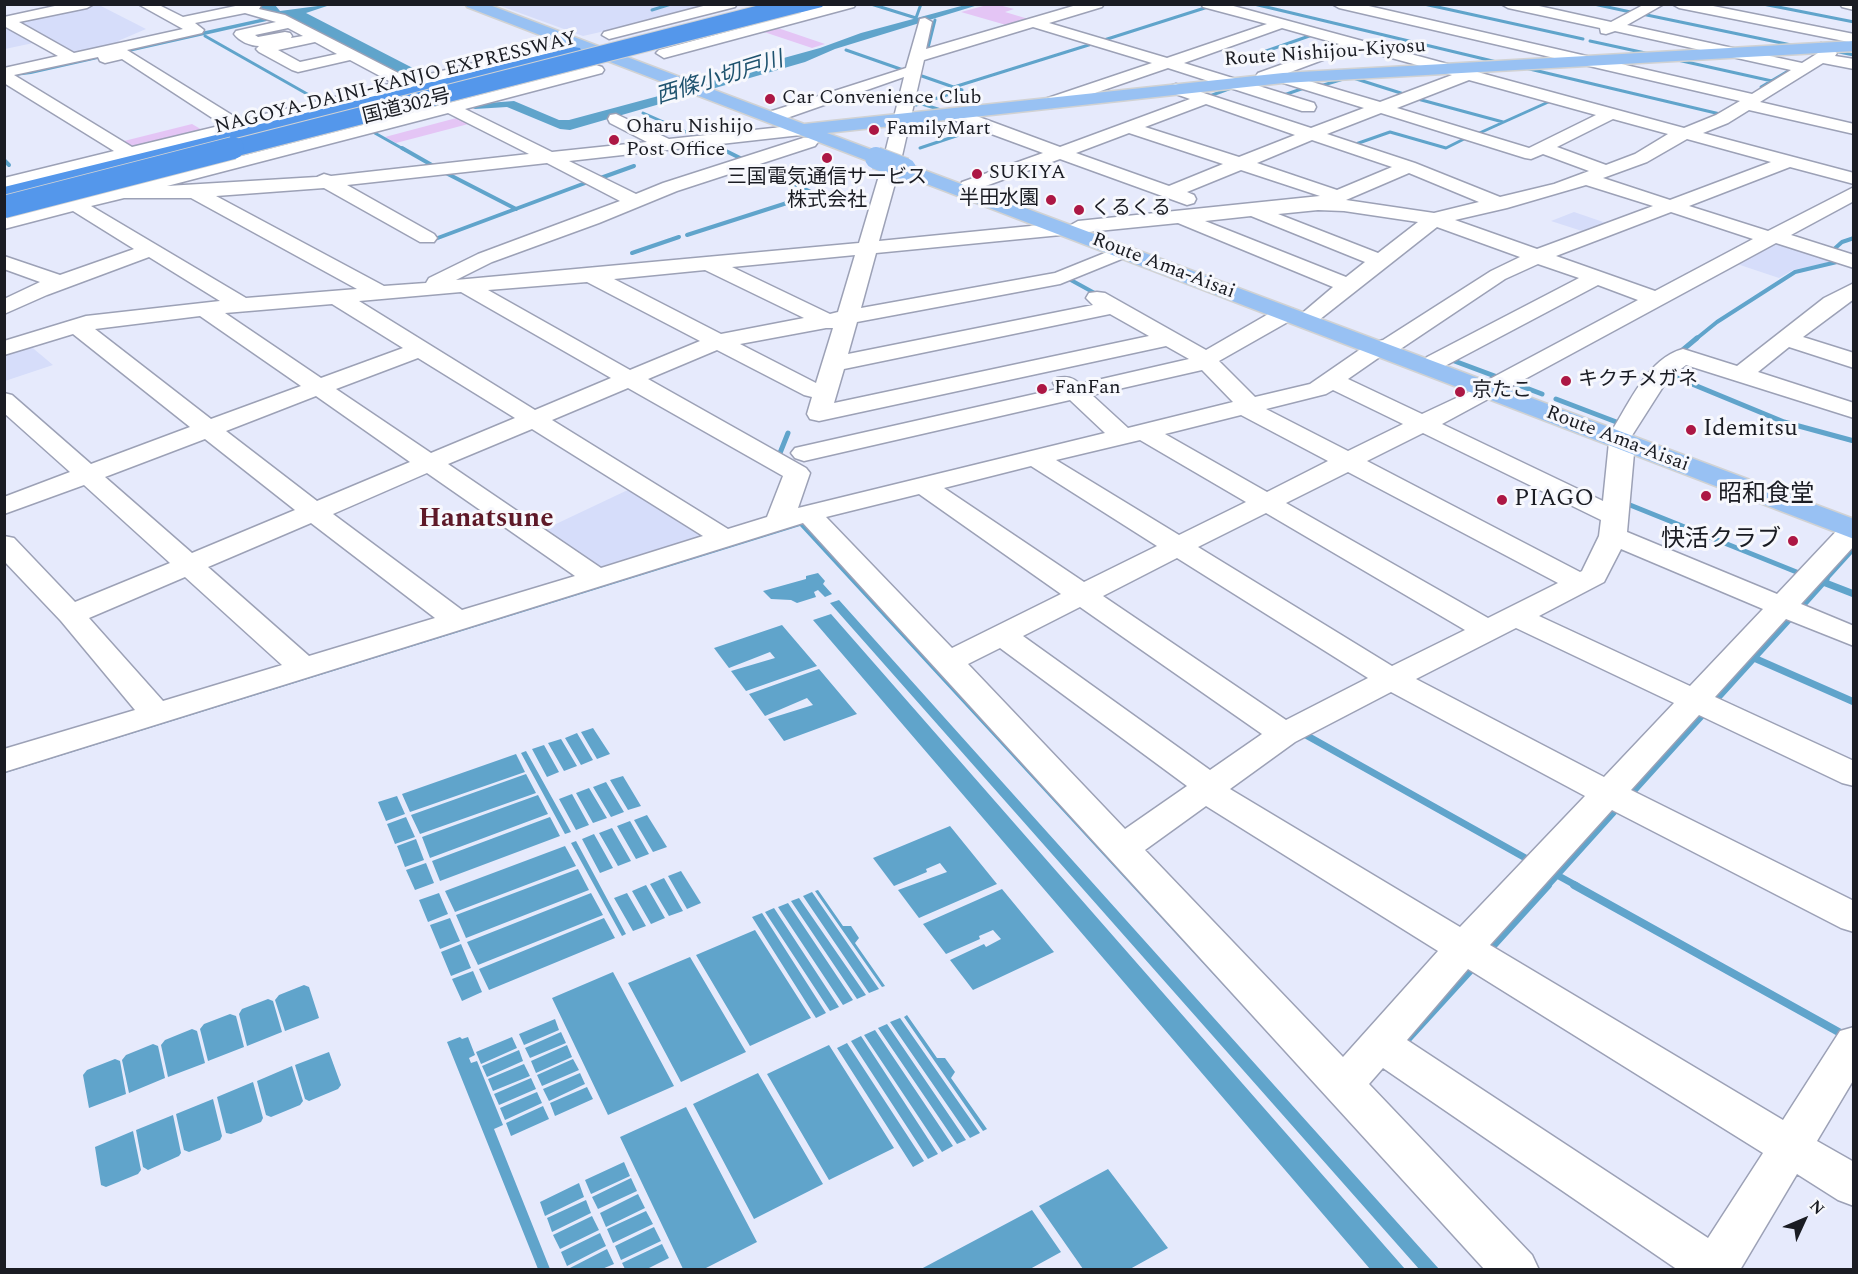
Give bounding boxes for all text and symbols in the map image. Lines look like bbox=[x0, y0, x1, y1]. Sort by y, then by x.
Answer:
street label: NAGOYA-DAINI-KANJO EXPRESSWAY bbox=[212, 27, 580, 141]
street label: Route Nishijou-Kiyosu bbox=[1223, 35, 1427, 73]
water label: 西條小切戸川 bbox=[653, 48, 787, 112]
street label: 国道302号 bbox=[360, 85, 454, 131]
place label: Car Convenience Club bbox=[782, 87, 981, 111]
marker: Car Convenience Club bbox=[763, 92, 777, 106]
place label: Oharu Nishijo Post Office bbox=[626, 116, 753, 163]
place label: FamilyMart bbox=[886, 118, 990, 142]
marker: FamilyMart bbox=[867, 123, 881, 137]
marker: Oharu Nishijo Post Office bbox=[607, 133, 621, 147]
marker: 三国電気通信サービス 株式会社 bbox=[820, 151, 834, 165]
place label: SUKIYA bbox=[989, 162, 1066, 186]
place label: 三国電気通信サービス 株式会社 bbox=[727, 167, 927, 214]
marker: SUKIYA bbox=[970, 167, 984, 181]
place label: 半田水園 bbox=[959, 188, 1039, 212]
marker: 半田水園 bbox=[1044, 193, 1058, 207]
place label: くるくる bbox=[1091, 198, 1171, 222]
marker: くるくる bbox=[1072, 203, 1086, 217]
street label: Route Ama-Aisai bbox=[1088, 229, 1238, 305]
place label: キクチメガネ bbox=[1578, 369, 1698, 393]
marker: キクチメガネ bbox=[1559, 374, 1573, 388]
place label: FanFan bbox=[1054, 377, 1121, 401]
place label: 京たこ bbox=[1472, 380, 1532, 404]
marker: FanFan bbox=[1035, 382, 1049, 396]
marker: 京たこ bbox=[1453, 385, 1467, 399]
street label: Route Ama-Aisai bbox=[1542, 402, 1692, 478]
place label: Idemitsu bbox=[1703, 416, 1798, 444]
marker: Idemitsu bbox=[1684, 423, 1698, 437]
place label: 昭和食堂 bbox=[1718, 482, 1814, 510]
place label: PIAGO bbox=[1514, 486, 1594, 514]
marker: 昭和食堂 bbox=[1699, 489, 1713, 503]
marker: PIAGO bbox=[1495, 493, 1509, 507]
district label: Hanatsune bbox=[418, 505, 554, 537]
place label: 快活クラブ bbox=[1661, 527, 1781, 555]
marker: 快活クラブ bbox=[1786, 534, 1800, 548]
north arrow bbox=[1774, 1190, 1834, 1250]
text: N bbox=[1804, 1194, 1830, 1221]

